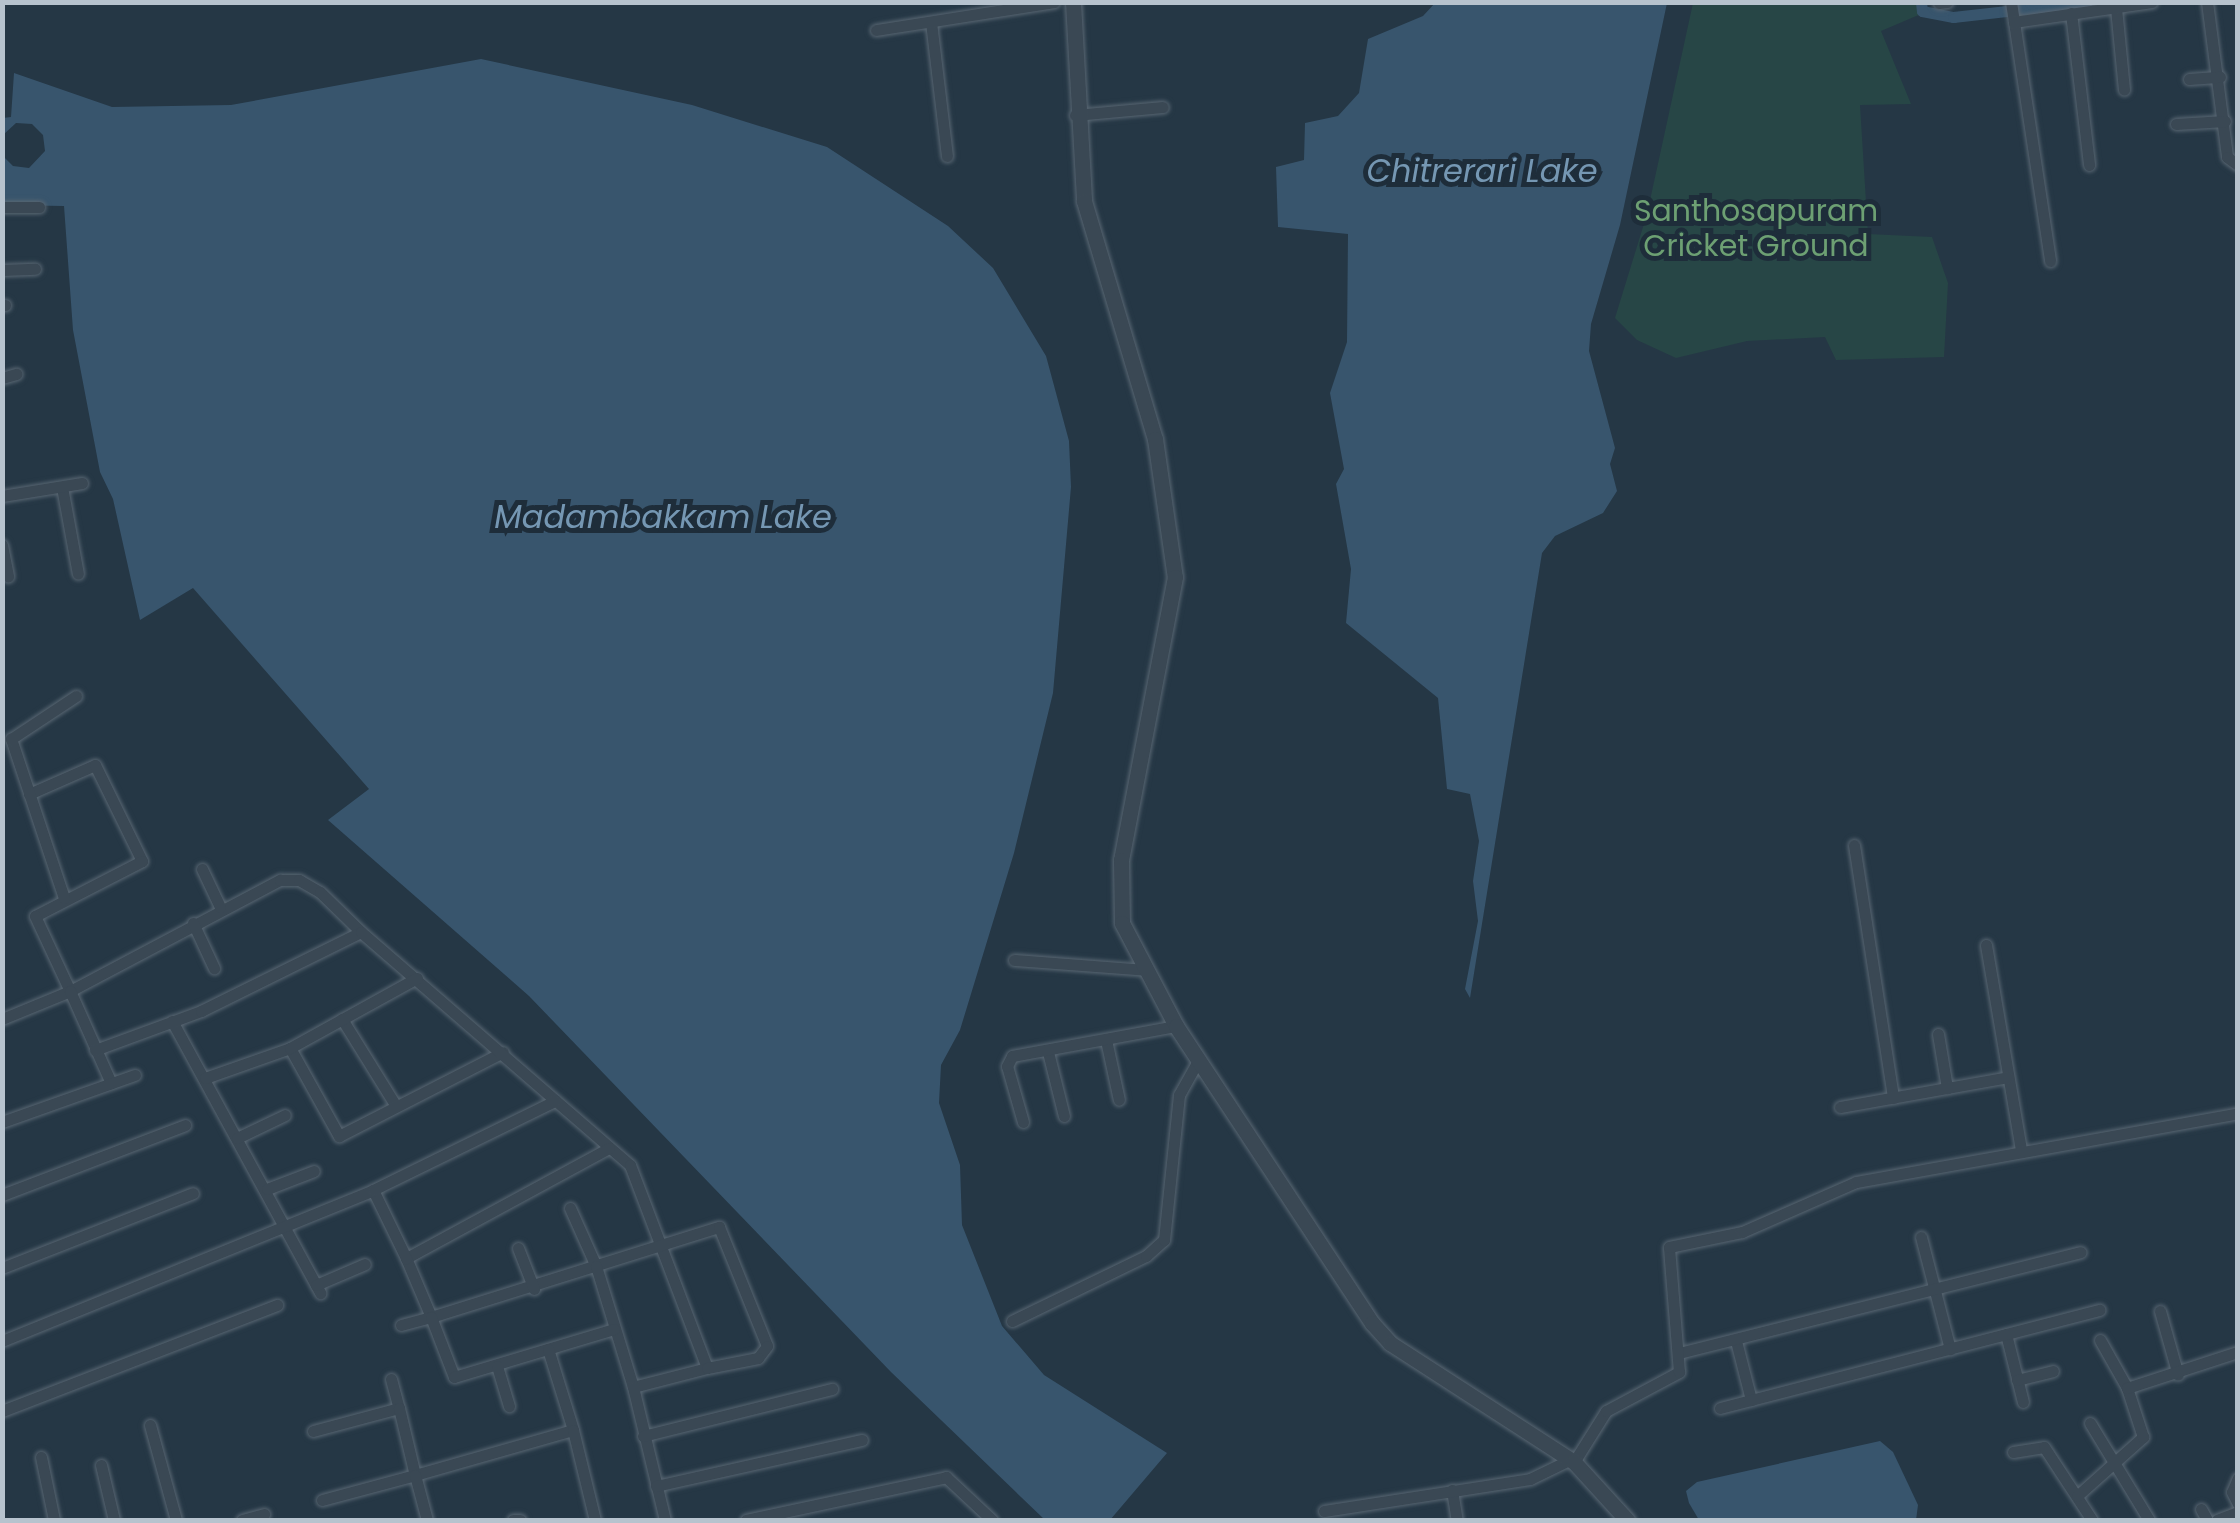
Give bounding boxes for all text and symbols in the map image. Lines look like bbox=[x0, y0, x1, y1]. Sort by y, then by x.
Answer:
water label: Chitrerari Lake bbox=[1366, 152, 1598, 190]
park label: Santhosapuram Cricket Ground bbox=[1634, 193, 1878, 264]
water label: Madambakkam Lake bbox=[494, 498, 832, 536]

